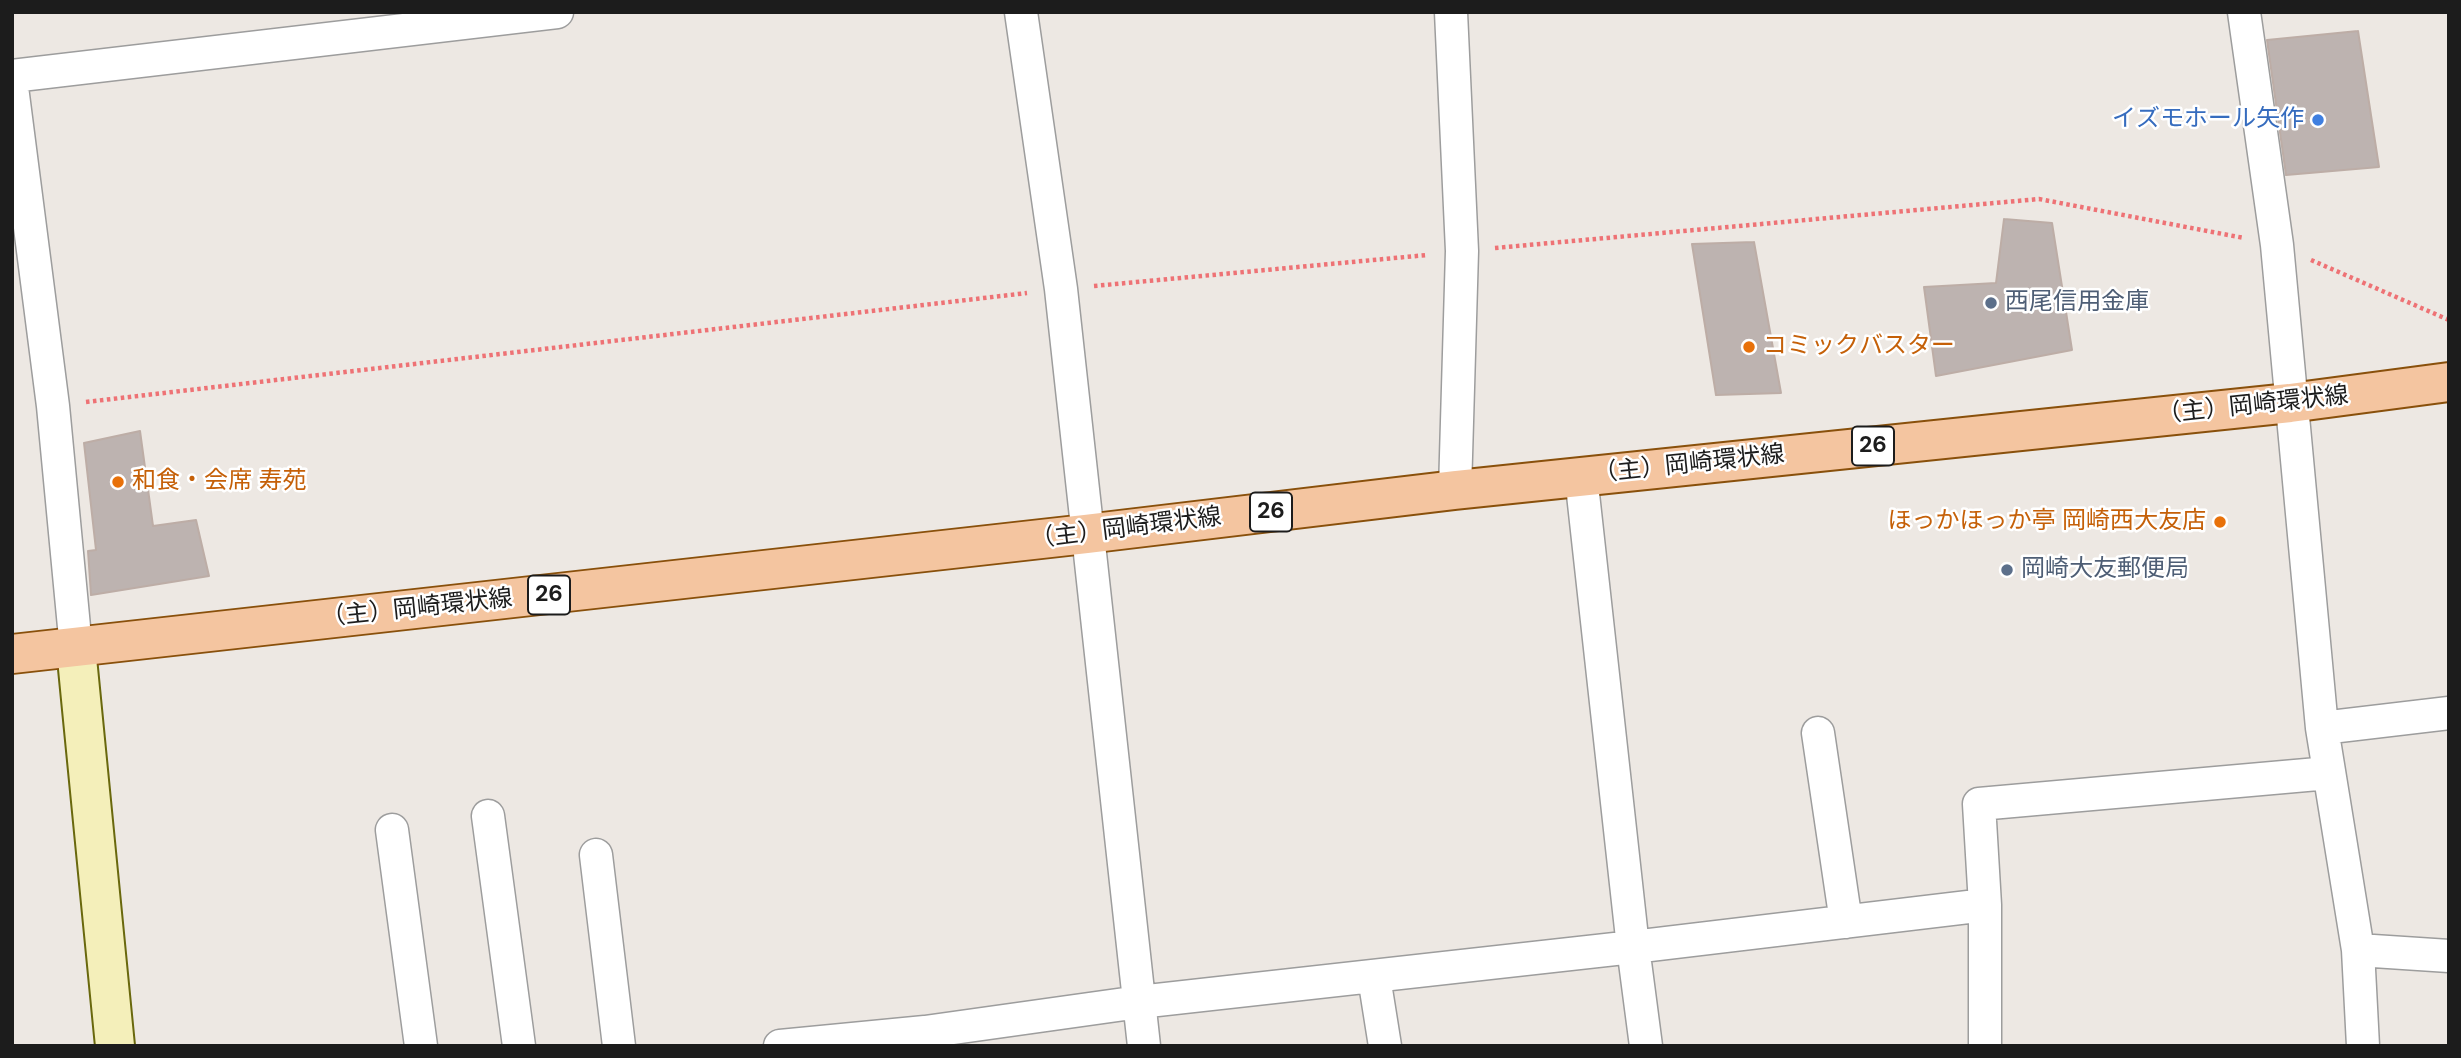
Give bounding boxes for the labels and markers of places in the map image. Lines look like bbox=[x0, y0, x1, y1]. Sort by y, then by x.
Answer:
place label: イズモホール矢作 bbox=[2112, 106, 2304, 134]
marker: イズモホール矢作 bbox=[2310, 112, 2326, 128]
place label: 西尾信用金庫 bbox=[2005, 289, 2149, 317]
marker: 西尾信用金庫 bbox=[1983, 295, 1999, 311]
place label: コミックバスター bbox=[1763, 333, 1955, 361]
marker: コミックバスター bbox=[1741, 339, 1757, 355]
place label: 和食・会席 寿苑 bbox=[132, 468, 306, 496]
marker: 和食・会席 寿苑 bbox=[110, 474, 126, 490]
place label: ほっかほっか亭 岡崎西大友店 bbox=[1888, 508, 2206, 536]
marker: ほっかほっか亭 岡崎西大友店 bbox=[2212, 514, 2228, 530]
place label: 岡崎大友郵便局 bbox=[2021, 556, 2189, 584]
marker: 岡崎大友郵便局 bbox=[1999, 562, 2015, 578]

